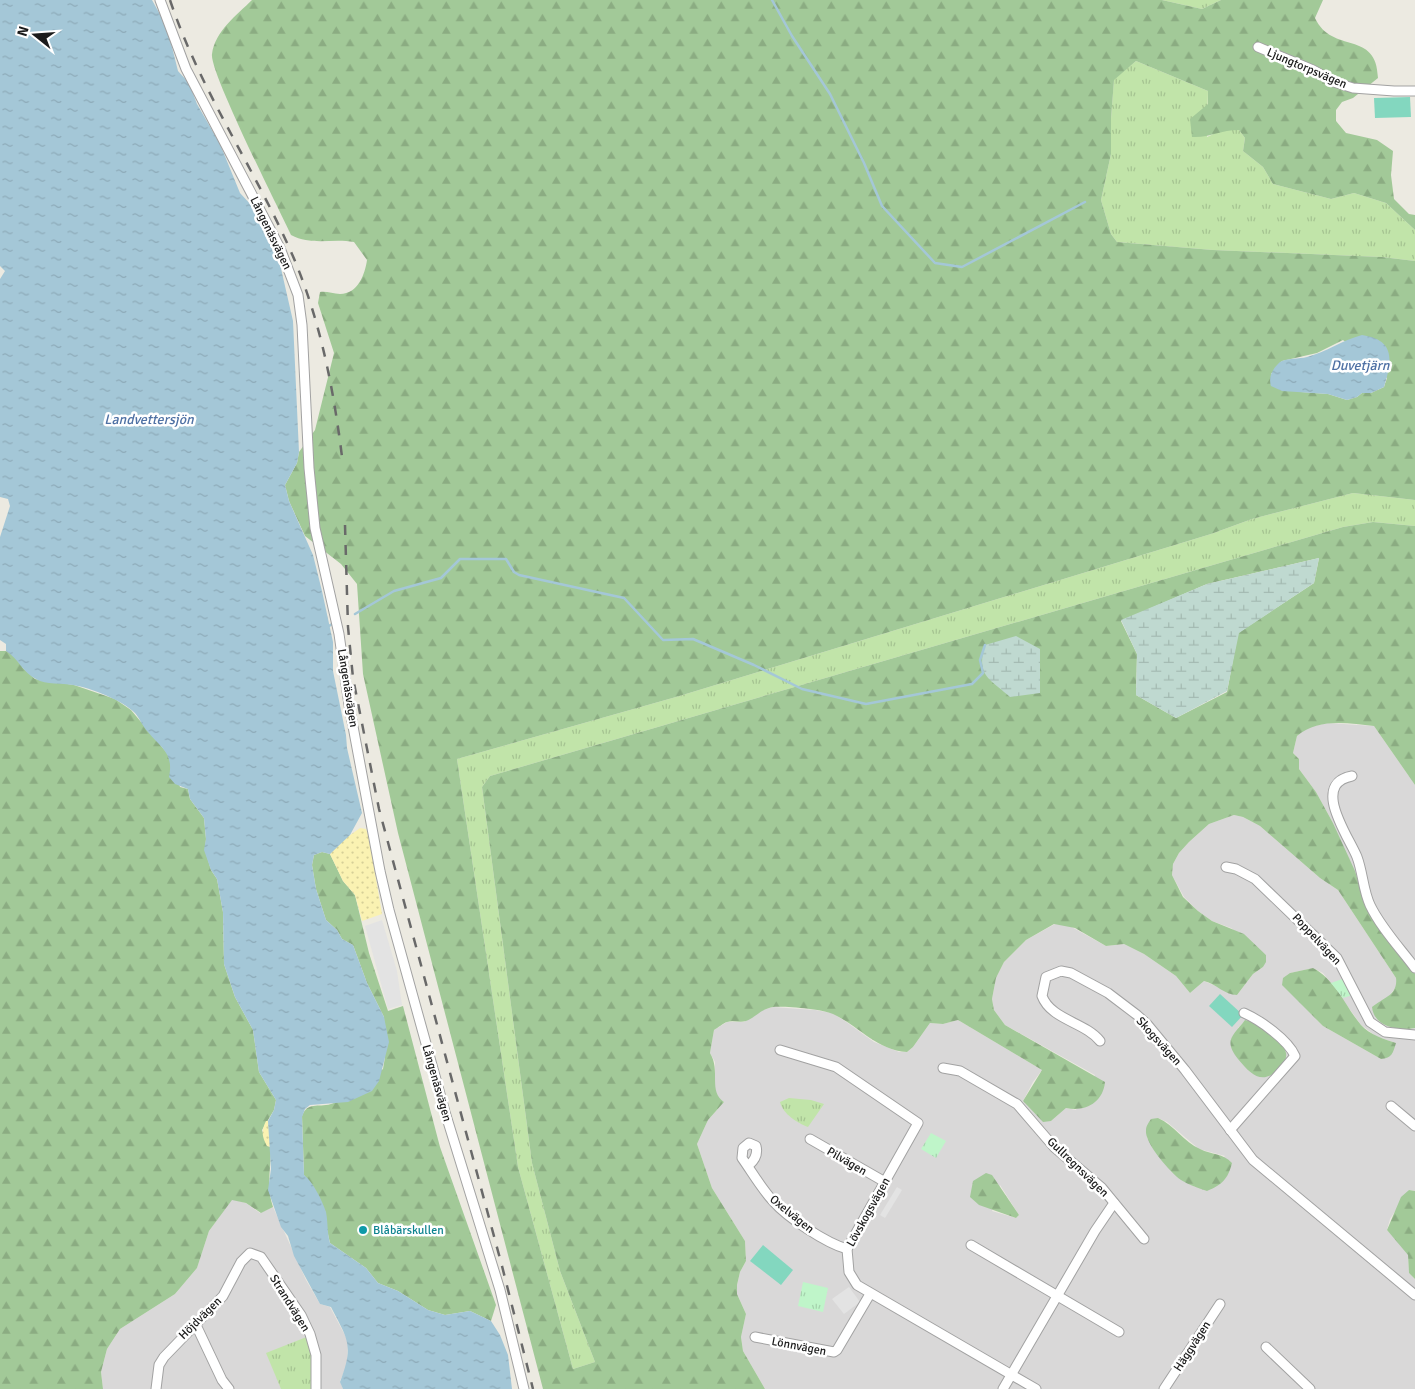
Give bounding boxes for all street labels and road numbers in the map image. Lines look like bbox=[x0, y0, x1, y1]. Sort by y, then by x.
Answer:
street label: Ljungtorpsvägen bbox=[1265, 45, 1349, 92]
street label: Långenäsvägen bbox=[246, 194, 295, 272]
street label: Långenäsvägen bbox=[334, 648, 361, 728]
street label: Poppelvägen bbox=[1289, 910, 1344, 968]
street label: Skogsvägen bbox=[1133, 1014, 1184, 1069]
street label: Långenäsvägen bbox=[418, 1043, 455, 1123]
street label: Gullregnsvägen bbox=[1044, 1134, 1112, 1201]
street label: Pilvägen bbox=[824, 1144, 869, 1179]
street label: Lövskogsvägen bbox=[843, 1175, 894, 1249]
street label: Oxelvägen bbox=[766, 1192, 817, 1237]
street label: Strandvägen bbox=[266, 1272, 313, 1335]
street label: Höjdvägen bbox=[176, 1294, 225, 1343]
street label: Häggvägen bbox=[1171, 1318, 1214, 1374]
street label: Lönnvägen bbox=[770, 1334, 828, 1359]

